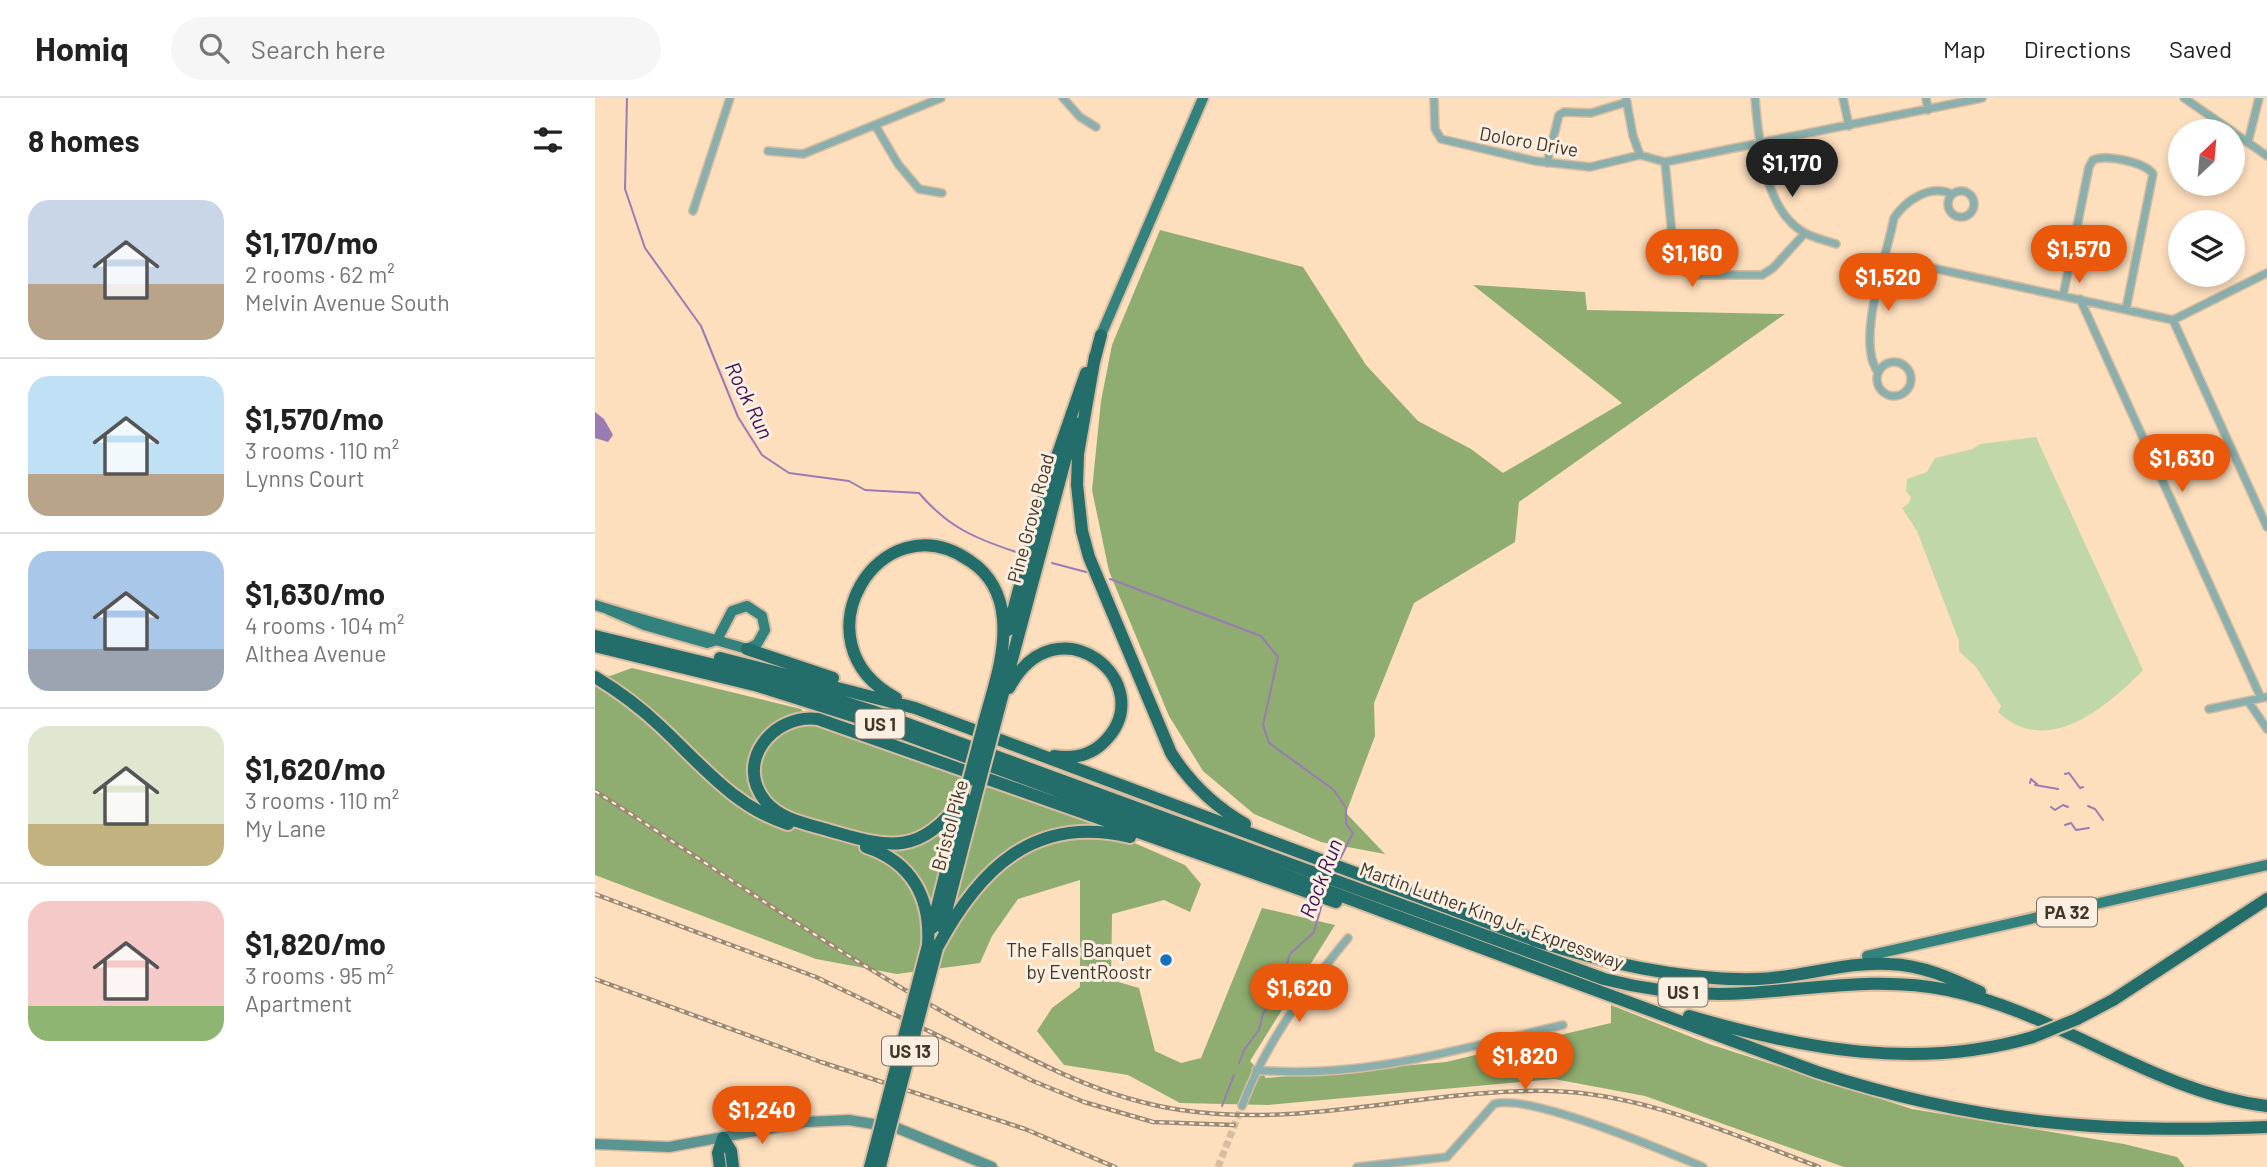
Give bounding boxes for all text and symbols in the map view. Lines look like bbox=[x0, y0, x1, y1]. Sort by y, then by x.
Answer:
search box bbox=[171, 17, 661, 80]
text: Homiq bbox=[35, 28, 129, 68]
icon: search bbox=[195, 29, 233, 67]
text: Search here bbox=[251, 33, 386, 64]
text: Map bbox=[1943, 34, 1986, 63]
text: Directions bbox=[2024, 34, 2131, 63]
text: Saved bbox=[2169, 34, 2232, 63]
north arrow bbox=[2168, 119, 2245, 196]
map controls bbox=[2168, 119, 2245, 287]
icon: filters bbox=[529, 121, 567, 159]
street label: Doloro Drive bbox=[1478, 121, 1580, 161]
text: 8 homes bbox=[28, 122, 139, 158]
pin: $1,170 bbox=[1735, 140, 1849, 199]
text: $1,170 bbox=[1762, 148, 1822, 176]
button: layers bbox=[2168, 210, 2245, 287]
text: $1,170/mo bbox=[245, 224, 378, 260]
pin: $1,570 bbox=[2022, 226, 2136, 285]
icon: home bbox=[84, 228, 168, 312]
pin: $1,160 bbox=[1635, 230, 1749, 289]
text: $1,570 bbox=[2047, 234, 2111, 262]
text: $1,160 bbox=[1662, 238, 1723, 266]
pin: $1,520 bbox=[1831, 254, 1945, 313]
text: 2 rooms · 62 m² bbox=[245, 260, 395, 288]
text: $1,520 bbox=[1855, 262, 1921, 290]
text: Melvin Avenue South bbox=[245, 288, 450, 316]
water label: Rock Run bbox=[721, 357, 779, 443]
text: $1,570/mo bbox=[245, 400, 384, 436]
icon: home bbox=[84, 404, 168, 488]
pin: $1,630 bbox=[2125, 434, 2239, 494]
text: 3 rooms · 110 m² bbox=[245, 436, 399, 464]
text: $1,630 bbox=[2149, 443, 2215, 471]
street label: Pine Grove Road bbox=[1002, 451, 1058, 585]
text: Lynns Court bbox=[245, 464, 365, 492]
text: $1,630/mo bbox=[245, 575, 385, 611]
icon: home bbox=[84, 579, 168, 663]
text: 4 rooms · 104 m² bbox=[245, 611, 405, 639]
text: Althea Avenue bbox=[245, 639, 386, 667]
road number: US 1 bbox=[855, 710, 905, 738]
text: $1,620/mo bbox=[245, 750, 386, 786]
icon: home bbox=[84, 754, 168, 838]
street label: Bristol Pike bbox=[926, 777, 972, 873]
text: 3 rooms · 110 m² bbox=[245, 786, 399, 814]
text: My Lane bbox=[245, 814, 326, 842]
water label: Rock Run bbox=[1293, 835, 1347, 921]
street label: Martin Luther King Jr. Expressway bbox=[1357, 856, 1627, 974]
road number: PA 32 bbox=[2037, 898, 2097, 926]
text: $1,820/mo bbox=[245, 925, 386, 961]
icon: home bbox=[84, 929, 168, 1013]
place label: The Falls Banquet by EventRoostr bbox=[1006, 938, 1152, 983]
marker: The Falls Banquet by EventRoostr bbox=[1158, 952, 1174, 968]
text: 3 rooms · 95 m² bbox=[245, 961, 394, 989]
pin: $1,620 bbox=[1242, 964, 1356, 1024]
text: $1,620 bbox=[1266, 973, 1332, 1001]
road number: US 1 bbox=[1659, 978, 1707, 1006]
text: Apartment bbox=[245, 989, 352, 1017]
pin: $1,820 bbox=[1468, 1032, 1582, 1092]
road number: US 13 bbox=[882, 1036, 938, 1066]
text: $1,820 bbox=[1492, 1041, 1558, 1069]
pin: $1,240 bbox=[705, 1086, 819, 1146]
text: $1,240 bbox=[728, 1095, 796, 1123]

